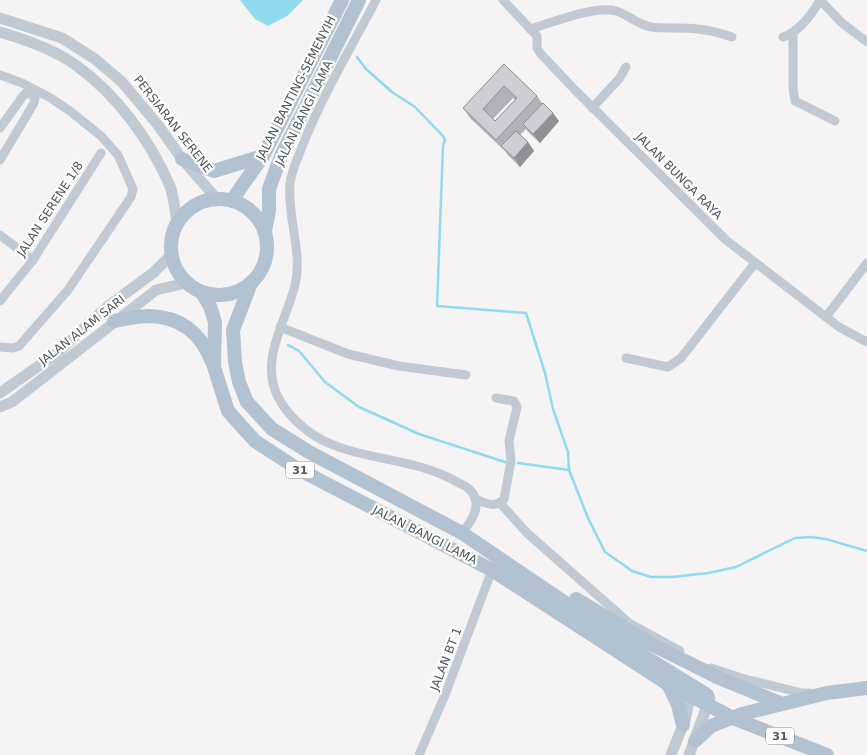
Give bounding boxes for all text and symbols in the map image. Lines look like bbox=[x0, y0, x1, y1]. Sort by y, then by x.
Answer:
street label: JALAN BANTING-SEMENYIH bbox=[253, 13, 339, 164]
street label: JALAN BANGI LAMA bbox=[272, 57, 336, 169]
street label: PERSIARAN SERENE bbox=[131, 73, 215, 175]
street label: JALAN BUNGA RAYA bbox=[632, 129, 726, 223]
street label: JALAN SERENE 1/8 bbox=[14, 159, 86, 260]
street label: JALAN ALAM SARI bbox=[36, 292, 128, 368]
road number: 31 bbox=[286, 462, 314, 478]
street label: JALAN BANGI LAMA bbox=[370, 502, 480, 568]
street label: JALAN BT 1 bbox=[427, 625, 464, 693]
road number: 31 bbox=[766, 728, 794, 744]

